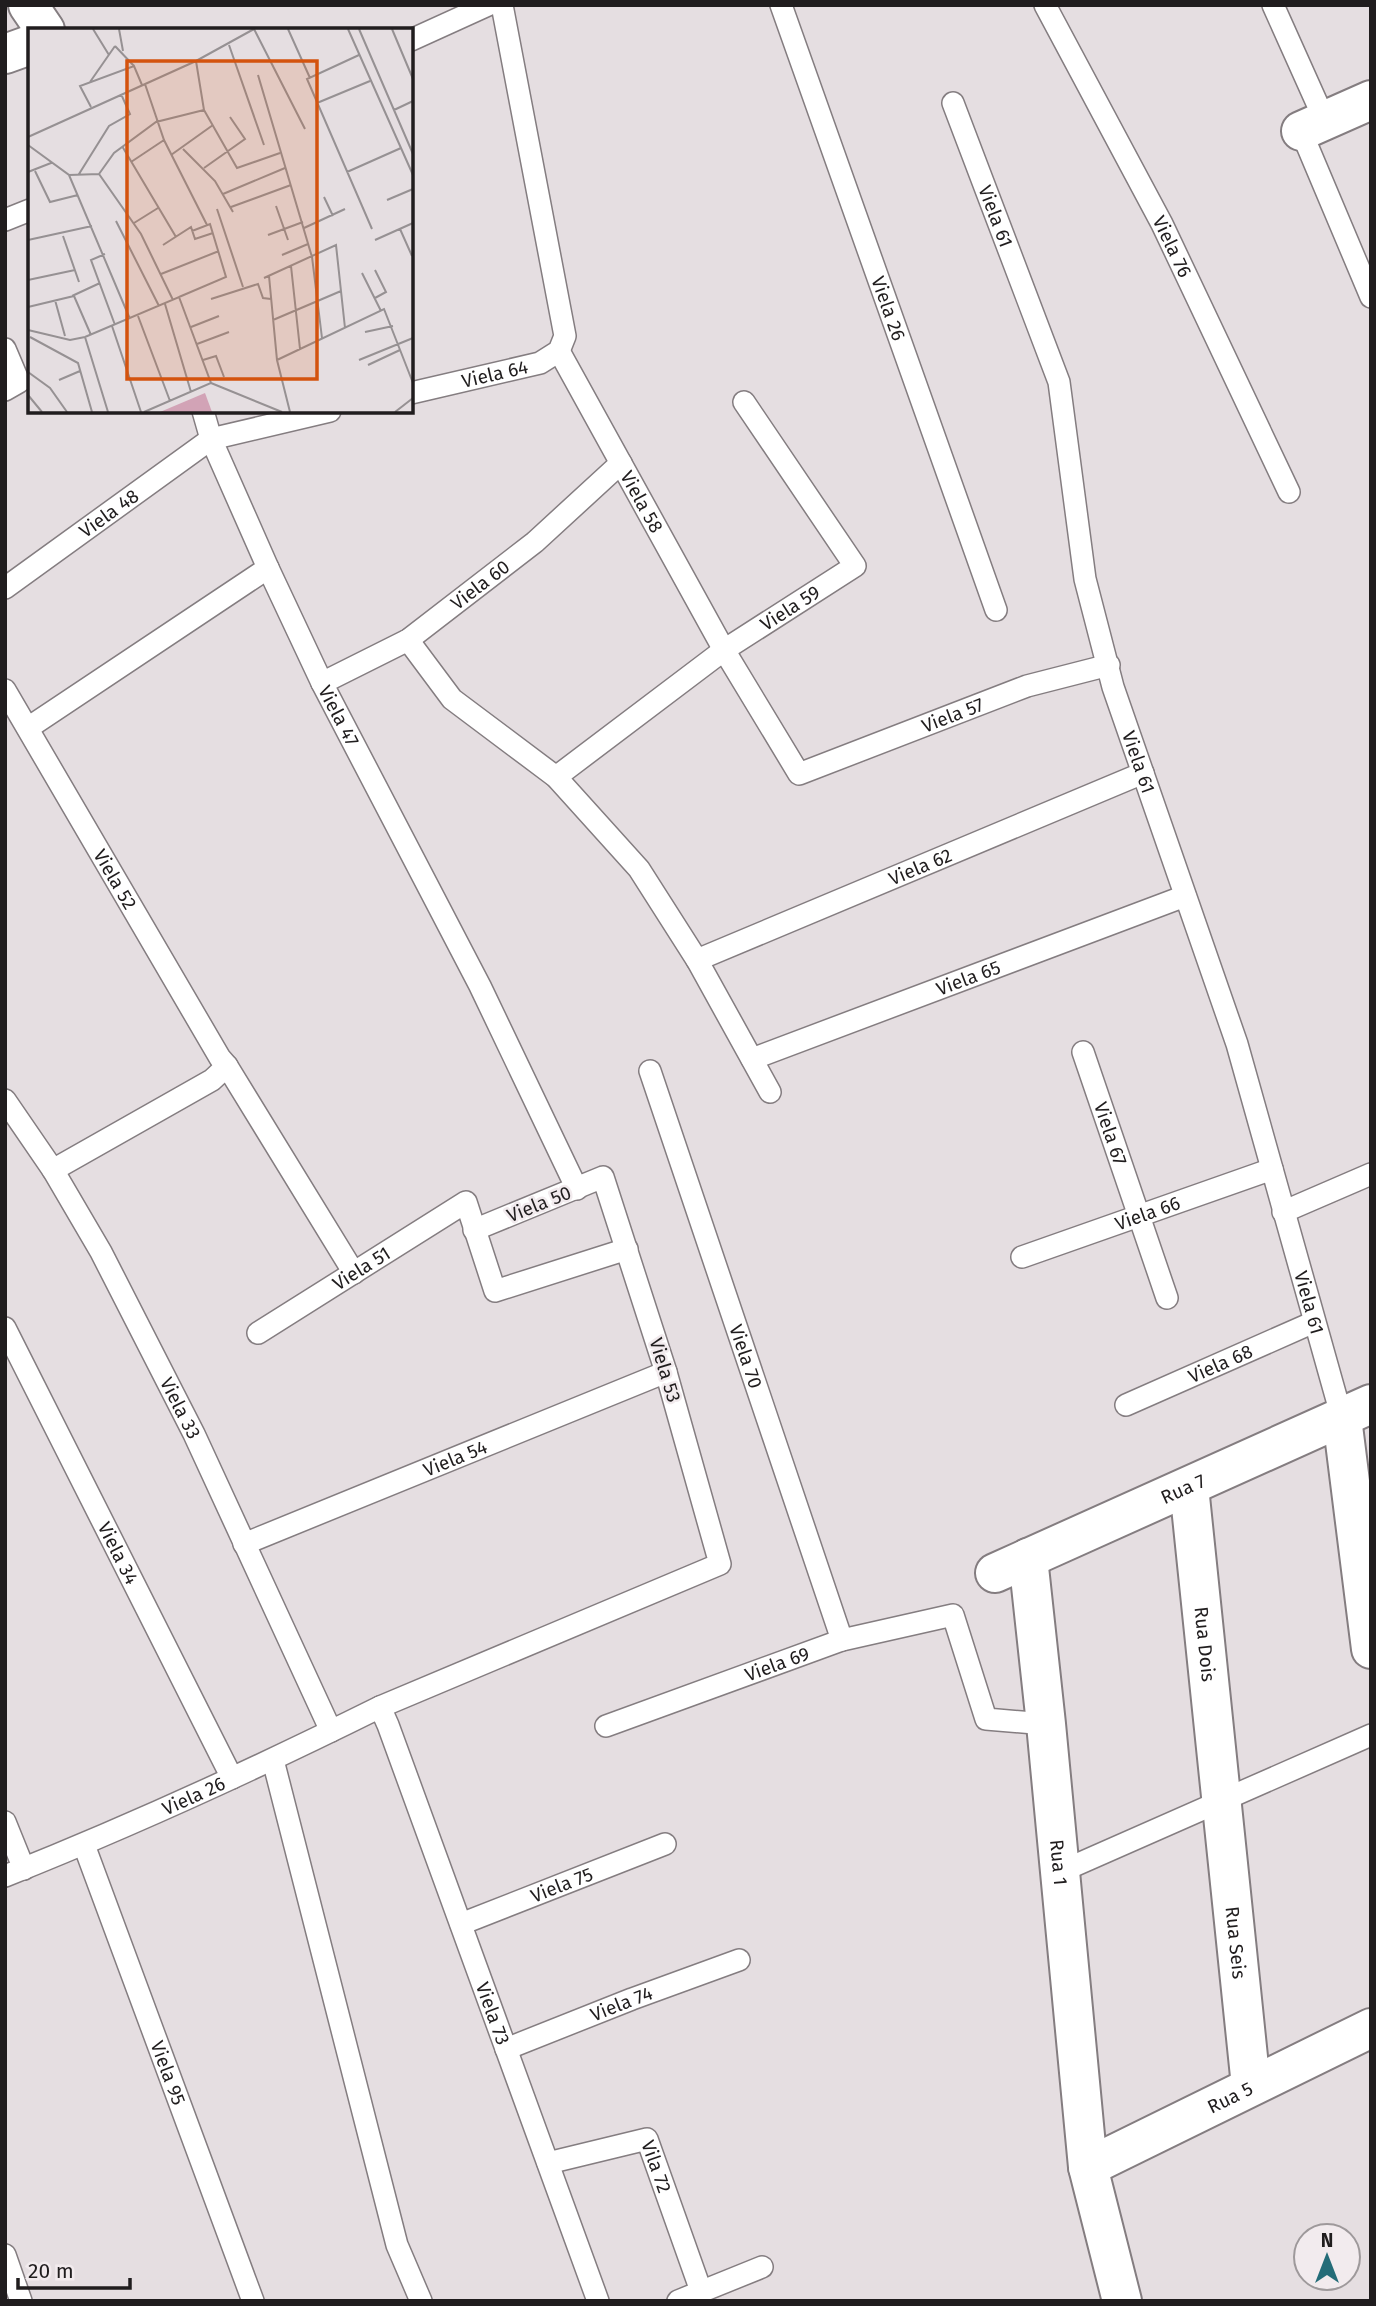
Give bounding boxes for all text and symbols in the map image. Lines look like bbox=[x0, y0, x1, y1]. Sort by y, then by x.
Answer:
inset map bbox=[28, 28, 413, 413]
street label: Viela 61 bbox=[974, 182, 1018, 250]
street label: Viela 76 bbox=[1148, 212, 1197, 281]
street label: Viela 26 bbox=[867, 273, 911, 344]
street label: Viela 64 bbox=[459, 355, 530, 392]
street label: Viela 58 bbox=[616, 467, 668, 537]
street label: Viela 48 bbox=[75, 484, 143, 542]
street label: Viela 60 bbox=[446, 555, 514, 614]
street label: Viela 59 bbox=[756, 580, 824, 635]
street label: Viela 47 bbox=[314, 681, 364, 750]
street label: Viela 57 bbox=[918, 692, 987, 737]
street label: Viela 61 bbox=[1118, 728, 1160, 796]
street label: Viela 62 bbox=[885, 843, 955, 890]
street label: Viela 52 bbox=[89, 845, 142, 913]
street label: Viela 65 bbox=[933, 955, 1003, 1000]
street label: Viela 67 bbox=[1089, 1099, 1132, 1168]
street label: Viela 50 bbox=[504, 1181, 574, 1227]
street label: Viela 66 bbox=[1112, 1191, 1183, 1235]
street label: Viela 51 bbox=[328, 1241, 394, 1295]
street label: Viela 61 bbox=[1290, 1268, 1329, 1337]
street label: Viela 70 bbox=[725, 1321, 768, 1391]
street label: Viela 53 bbox=[644, 1335, 686, 1405]
street label: Viela 68 bbox=[1185, 1339, 1256, 1388]
street label: Viela 33 bbox=[155, 1373, 206, 1443]
street label: Viela 54 bbox=[420, 1435, 490, 1481]
street label: Rua 7 bbox=[1157, 1469, 1209, 1509]
street label: Viela 34 bbox=[93, 1518, 144, 1588]
street label: Rua Dois bbox=[1190, 1605, 1221, 1683]
street label: Viela 69 bbox=[742, 1641, 812, 1686]
street label: Viela 26 bbox=[158, 1771, 229, 1820]
street label: Rua 1 bbox=[1045, 1838, 1073, 1886]
street label: Viela 75 bbox=[527, 1862, 596, 1907]
street label: Rua Seis bbox=[1221, 1905, 1251, 1980]
street label: Viela 73 bbox=[471, 1979, 515, 2048]
street label: Viela 74 bbox=[587, 1981, 656, 2026]
street label: Viela 95 bbox=[146, 2038, 191, 2108]
street label: Rua 5 bbox=[1203, 2077, 1256, 2118]
street label: Vila 72 bbox=[637, 2137, 677, 2196]
north arrow bbox=[1292, 2222, 1362, 2292]
text: N bbox=[1321, 2229, 1333, 2252]
scale bar bbox=[18, 2246, 130, 2290]
text: 20 m bbox=[28, 2258, 74, 2284]

